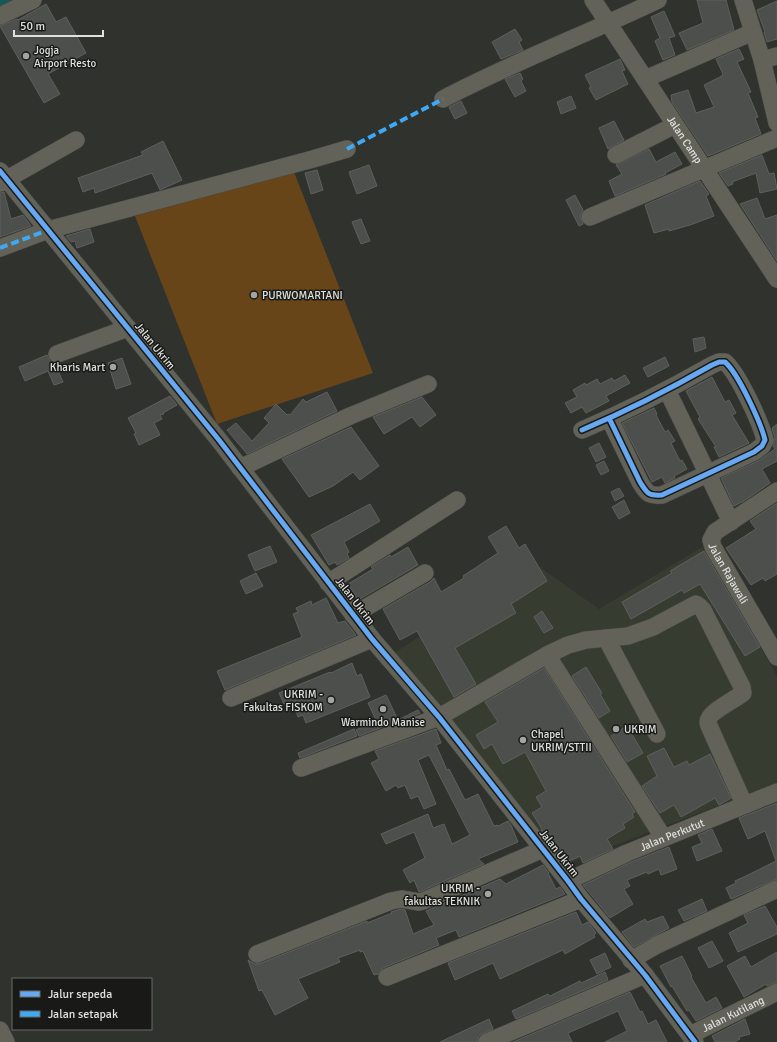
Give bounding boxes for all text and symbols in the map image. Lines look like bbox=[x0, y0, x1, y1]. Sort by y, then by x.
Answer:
scale bar bbox=[14, 12, 103, 38]
text: 50 m bbox=[20, 19, 45, 34]
place label: Jogja Airport Resto bbox=[34, 44, 96, 70]
marker: Jogja Airport Resto bbox=[21, 51, 31, 61]
street label: Jalan Camp bbox=[665, 113, 705, 166]
place label: PURWOMARTANI bbox=[262, 289, 343, 302]
marker: PURWOMARTANI bbox=[249, 290, 259, 300]
street label: Jalan Ukrim bbox=[132, 320, 178, 372]
place label: Kharis Mart bbox=[50, 361, 105, 374]
marker: Kharis Mart bbox=[108, 362, 118, 372]
street label: Jalan Rajawali bbox=[706, 542, 751, 606]
street label: Jalan Ukrim bbox=[333, 575, 378, 627]
place label: UKRIM - Fakultas FISKOM bbox=[243, 688, 323, 714]
marker: UKRIM - Fakultas FISKOM bbox=[326, 695, 336, 705]
marker: Warmindo Manise bbox=[378, 704, 388, 714]
place label: Warmindo Manise bbox=[341, 716, 425, 729]
place label: UKRIM bbox=[624, 723, 657, 736]
marker: UKRIM bbox=[611, 724, 621, 734]
place label: Chapel UKRIM/STTII bbox=[531, 728, 592, 754]
marker: Chapel UKRIM/STTII bbox=[518, 735, 528, 745]
street label: Jalan Perkutut bbox=[638, 816, 706, 854]
street label: Jalan Ukrim bbox=[537, 827, 582, 879]
place label: UKRIM - fakultas TEKNIK bbox=[404, 882, 480, 908]
marker: UKRIM - fakultas TEKNIK bbox=[483, 889, 493, 899]
legend bbox=[12, 978, 152, 1030]
text: Jalur sepeda bbox=[48, 987, 112, 1002]
street label: Jalan Kutilang bbox=[700, 993, 766, 1035]
text: Jalan setapak bbox=[48, 1007, 118, 1022]

